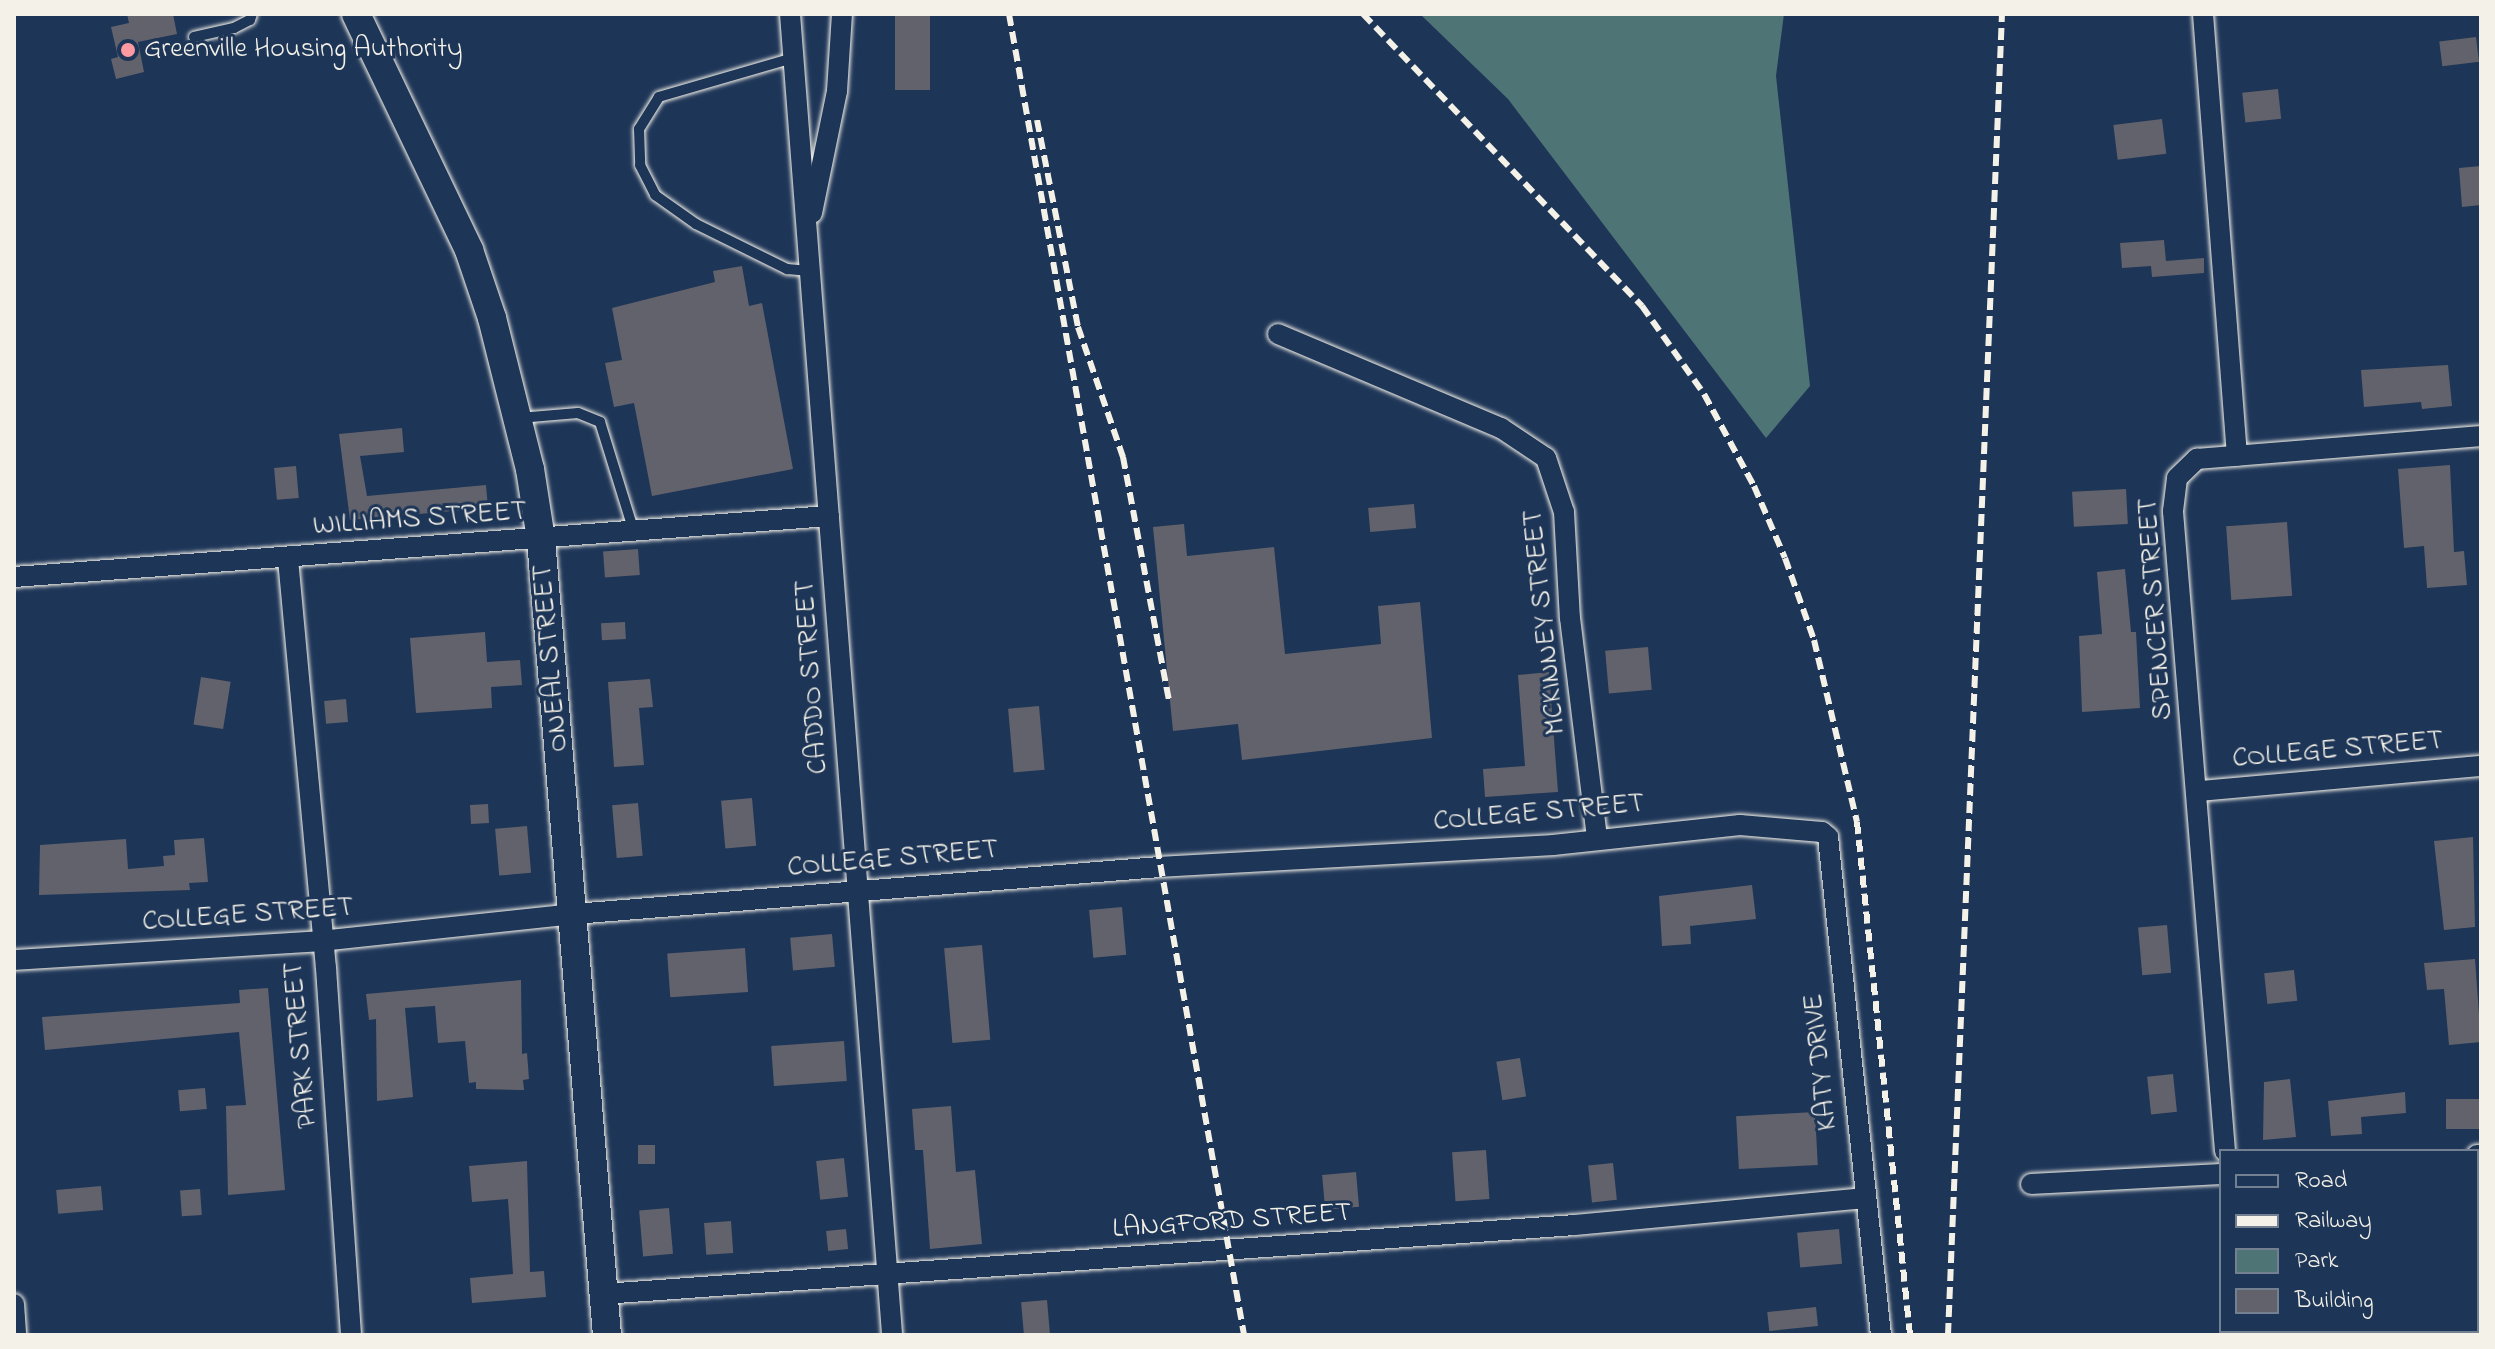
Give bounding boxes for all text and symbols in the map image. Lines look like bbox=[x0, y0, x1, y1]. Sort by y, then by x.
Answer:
place label: Greenville Housing Authority bbox=[144, 33, 463, 67]
marker: Greenville Housing Authority bbox=[119, 41, 137, 59]
street label: WILLIAMS STREET bbox=[312, 496, 528, 544]
street label: SPENCER STREET bbox=[2132, 497, 2182, 721]
street label: MCKINNEY STREET bbox=[1517, 508, 1575, 736]
street label: ONEAL STREET bbox=[527, 563, 577, 753]
street label: CADDO STREET bbox=[789, 579, 837, 775]
street label: COLLEGE STREET bbox=[2231, 725, 2445, 777]
street label: COLLEGE STREET bbox=[1432, 788, 1646, 840]
street label: COLLEGE STREET bbox=[786, 834, 1000, 886]
street label: COLLEGE STREET bbox=[141, 892, 355, 940]
street label: PARK STREET bbox=[278, 960, 326, 1130]
street label: KATY DRIVE bbox=[1798, 992, 1846, 1132]
legend bbox=[2219, 1149, 2479, 1333]
text: Road bbox=[2295, 1164, 2347, 1199]
street label: LANGFORD STREET bbox=[1112, 1197, 1352, 1247]
text: Railway bbox=[2295, 1204, 2372, 1239]
text: Park bbox=[2295, 1244, 2338, 1279]
text: Building bbox=[2295, 1284, 2374, 1319]

